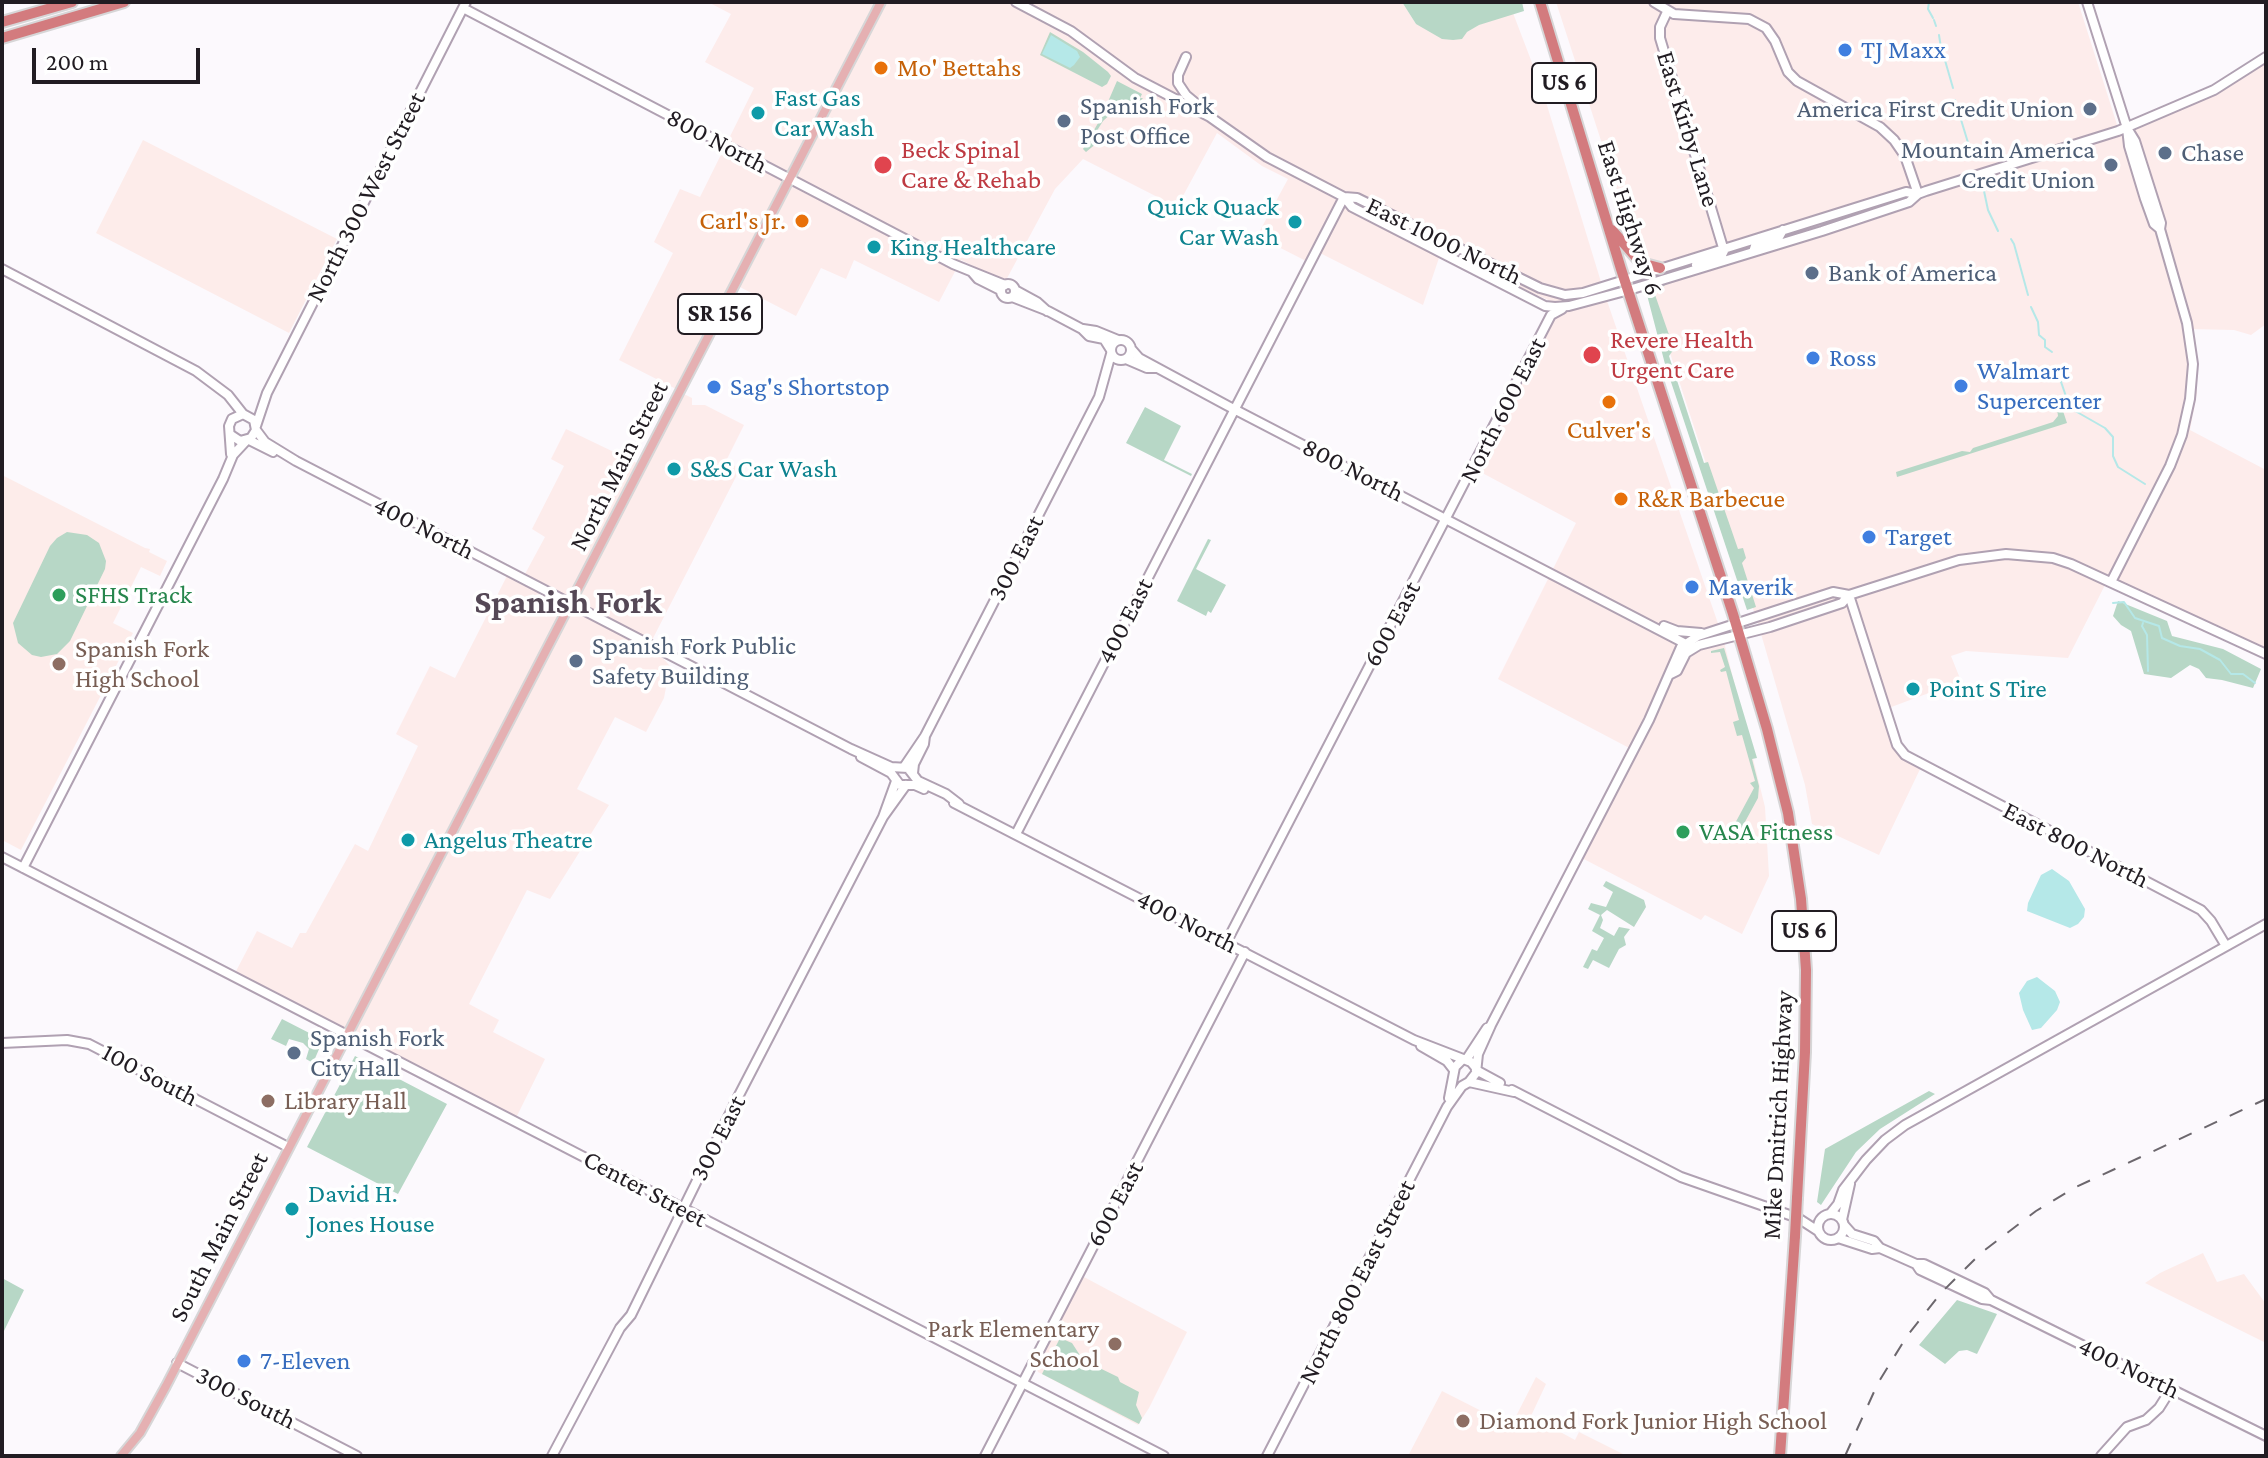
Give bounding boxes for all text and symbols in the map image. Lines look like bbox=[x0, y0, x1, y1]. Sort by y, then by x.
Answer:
scale bar bbox=[36, 32, 204, 82]
place label: TJ Maxx bbox=[1861, 34, 1946, 66]
marker: TJ Maxx bbox=[1836, 41, 1854, 59]
street label: East Kirby Lane bbox=[1650, 47, 1726, 211]
text: 200 m bbox=[46, 48, 108, 75]
place label: Mo' Bettahs bbox=[897, 52, 1021, 84]
marker: Mo' Bettahs bbox=[872, 59, 890, 77]
road number: US 6 bbox=[1532, 63, 1596, 103]
place label: Fast Gas Car Wash bbox=[774, 82, 874, 144]
street label: North 300 West Street bbox=[299, 87, 433, 307]
place label: Spanish Fork Post Office bbox=[1080, 90, 1214, 152]
place label: America First Credit Union bbox=[1797, 93, 2074, 125]
marker: America First Credit Union bbox=[2081, 100, 2099, 118]
street label: 800 North bbox=[661, 101, 773, 181]
marker: Fast Gas Car Wash bbox=[749, 104, 767, 122]
marker: Spanish Fork Post Office bbox=[1055, 112, 1073, 130]
place label: Beck Spinal Care & Rehab bbox=[901, 134, 1041, 196]
place label: Mountain America Credit Union bbox=[1901, 134, 2095, 196]
street label: East Highway 6 bbox=[1590, 137, 1670, 299]
place label: Chase bbox=[2181, 137, 2244, 169]
marker: Chase bbox=[2156, 144, 2174, 162]
marker: Beck Spinal Care & Rehab bbox=[872, 154, 894, 176]
marker: Mountain America Credit Union bbox=[2102, 156, 2120, 174]
street label: East 1000 North bbox=[1361, 190, 1527, 292]
place label: Quick Quack Car Wash bbox=[1147, 191, 1279, 252]
place label: Carl's Jr. bbox=[699, 205, 786, 237]
marker: Carl's Jr. bbox=[793, 212, 811, 230]
marker: Quick Quack Car Wash bbox=[1286, 213, 1304, 231]
place label: King Healthcare bbox=[890, 231, 1056, 263]
marker: King Healthcare bbox=[865, 238, 883, 256]
place label: Bank of America bbox=[1828, 257, 1997, 289]
marker: Bank of America bbox=[1803, 264, 1821, 282]
road number: SR 156 bbox=[678, 294, 762, 334]
place label: Revere Health Urgent Care bbox=[1610, 324, 1754, 386]
street label: North 600 East bbox=[1453, 332, 1553, 488]
place label: Ross bbox=[1829, 342, 1876, 374]
marker: Revere Health Urgent Care bbox=[1581, 344, 1603, 366]
marker: Ross bbox=[1804, 349, 1822, 367]
place label: Walmart Supercenter bbox=[1977, 355, 2102, 416]
place label: Sag's Shortstop bbox=[730, 371, 890, 403]
street label: North Main Street bbox=[563, 376, 675, 556]
marker: Walmart Supercenter bbox=[1952, 377, 1970, 395]
marker: Sag's Shortstop bbox=[705, 378, 723, 396]
marker: Culver's bbox=[1600, 393, 1618, 411]
place label: Culver's bbox=[1567, 414, 1651, 446]
street label: 800 North bbox=[1297, 431, 1409, 509]
place label: S&S Car Wash bbox=[690, 453, 838, 485]
marker: S&S Car Wash bbox=[665, 460, 683, 478]
place label: R&R Barbecue bbox=[1637, 483, 1785, 515]
street label: 400 North bbox=[368, 489, 480, 567]
marker: R&R Barbecue bbox=[1612, 490, 1630, 508]
street label: 300 East bbox=[981, 510, 1051, 606]
place label: Target bbox=[1885, 521, 1952, 553]
marker: Target bbox=[1860, 528, 1878, 546]
place label: Maverik bbox=[1708, 571, 1793, 603]
street label: 400 East bbox=[1090, 573, 1160, 669]
street label: 600 East bbox=[1357, 576, 1427, 672]
marker: Maverik bbox=[1683, 578, 1701, 596]
place label: SFHS Track bbox=[75, 579, 192, 611]
district label: Spanish Fork bbox=[474, 583, 662, 623]
marker: SFHS Track bbox=[50, 586, 68, 604]
place label: Spanish Fork Public Safety Building bbox=[592, 630, 796, 692]
place label: Spanish Fork High School bbox=[75, 633, 209, 694]
marker: Spanish Fork Public Safety Building bbox=[567, 652, 585, 670]
marker: Spanish Fork High School bbox=[50, 655, 68, 673]
place label: Point S Tire bbox=[1929, 673, 2047, 705]
marker: Point S Tire bbox=[1904, 680, 1922, 698]
street label: East 800 North bbox=[1998, 795, 2154, 895]
place label: VASA Fitness bbox=[1699, 816, 1833, 848]
marker: VASA Fitness bbox=[1674, 823, 1692, 841]
place label: Angelus Theatre bbox=[424, 824, 593, 856]
marker: Angelus Theatre bbox=[399, 831, 417, 849]
street label: 400 North bbox=[1131, 883, 1243, 961]
road number: US 6 bbox=[1772, 911, 1836, 951]
street label: Mike Dmitrich Highway bbox=[1756, 990, 1800, 1240]
place label: Spanish Fork City Hall bbox=[310, 1022, 444, 1084]
street label: 100 South bbox=[97, 1037, 203, 1113]
marker: Spanish Fork City Hall bbox=[285, 1044, 303, 1062]
place label: Library Hall bbox=[284, 1085, 407, 1117]
street label: 300 East bbox=[683, 1090, 753, 1186]
marker: Library Hall bbox=[259, 1092, 277, 1110]
street label: Center Street bbox=[578, 1143, 712, 1235]
street label: South Main Street bbox=[163, 1147, 275, 1327]
street label: 600 East bbox=[1080, 1156, 1150, 1252]
street label: North 800 East Street bbox=[1292, 1174, 1422, 1390]
place label: David H. Jones House bbox=[308, 1178, 434, 1240]
marker: David H. Jones House bbox=[283, 1200, 301, 1218]
place label: Park Elementary School bbox=[927, 1313, 1099, 1374]
street label: 400 North bbox=[2073, 1330, 2185, 1406]
marker: Park Elementary School bbox=[1106, 1335, 1124, 1353]
place label: 7-Eleven bbox=[260, 1345, 350, 1377]
marker: 7-Eleven bbox=[235, 1352, 253, 1370]
street label: 300 South bbox=[191, 1360, 301, 1436]
place label: Diamond Fork Junior High School bbox=[1479, 1405, 1827, 1437]
marker: Diamond Fork Junior High School bbox=[1454, 1412, 1472, 1430]

